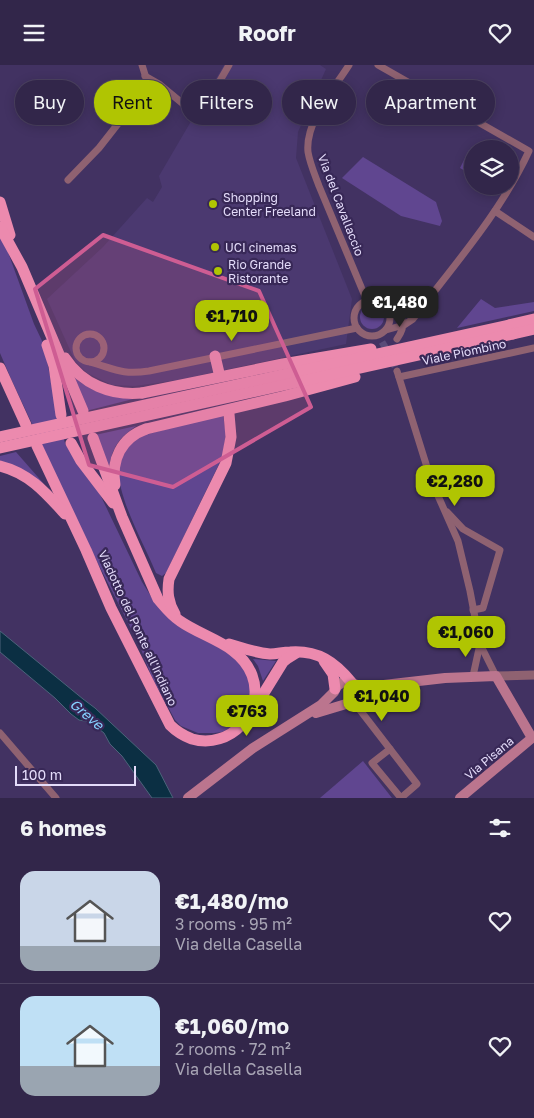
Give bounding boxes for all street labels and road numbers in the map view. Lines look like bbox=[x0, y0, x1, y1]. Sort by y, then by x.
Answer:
street label: Via del Cavallaccio bbox=[315, 152, 367, 258]
street label: Viale Piombino bbox=[420, 336, 508, 368]
street label: Viadotto del Ponte all'Indiano bbox=[95, 548, 181, 708]
street label: Via Pisana bbox=[461, 733, 517, 783]

